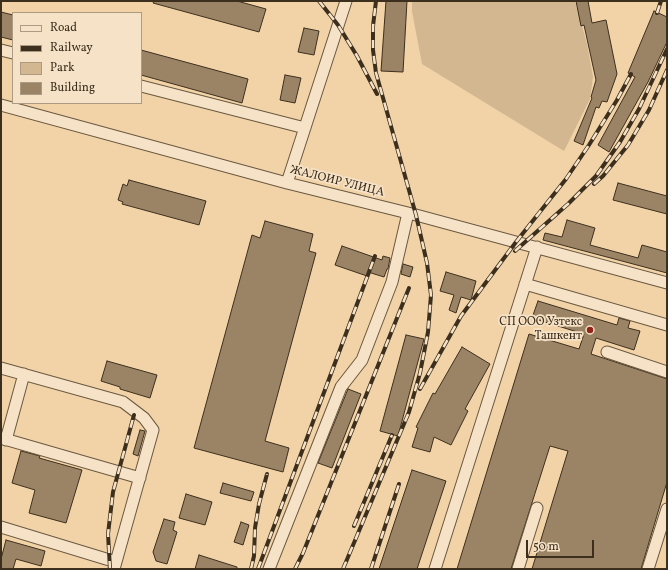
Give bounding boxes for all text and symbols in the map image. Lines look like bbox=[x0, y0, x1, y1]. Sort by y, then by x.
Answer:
legend bbox=[12, 12, 142, 104]
text: Road bbox=[50, 20, 77, 36]
text: Railway bbox=[50, 40, 93, 56]
text: Park bbox=[50, 60, 75, 76]
text: Building bbox=[50, 80, 95, 96]
street label: ЖАЛОИР УЛИЦА bbox=[288, 163, 386, 201]
place label: СП ООО Узтекс Ташкент bbox=[499, 316, 582, 344]
marker: СП ООО Узтекс Ташкент bbox=[585, 325, 595, 335]
scale bar bbox=[528, 532, 596, 558]
text: 50 m bbox=[533, 539, 559, 555]

